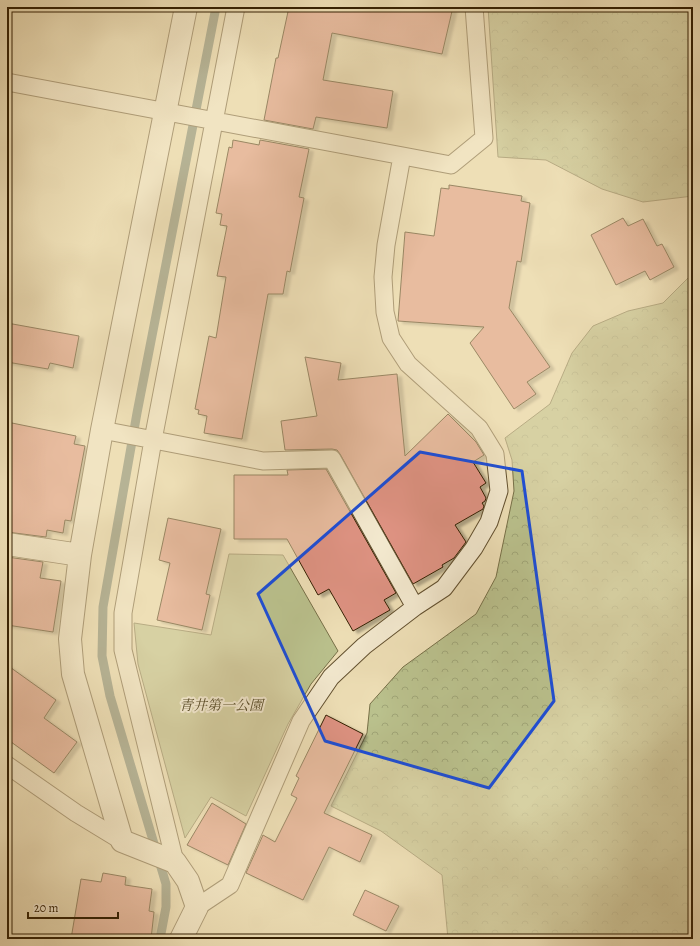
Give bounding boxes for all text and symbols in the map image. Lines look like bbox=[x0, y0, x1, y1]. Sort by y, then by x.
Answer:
park label: 青井第一公園 bbox=[179, 696, 265, 715]
scale bar bbox=[28, 894, 118, 920]
text: 20 m bbox=[34, 900, 58, 916]

